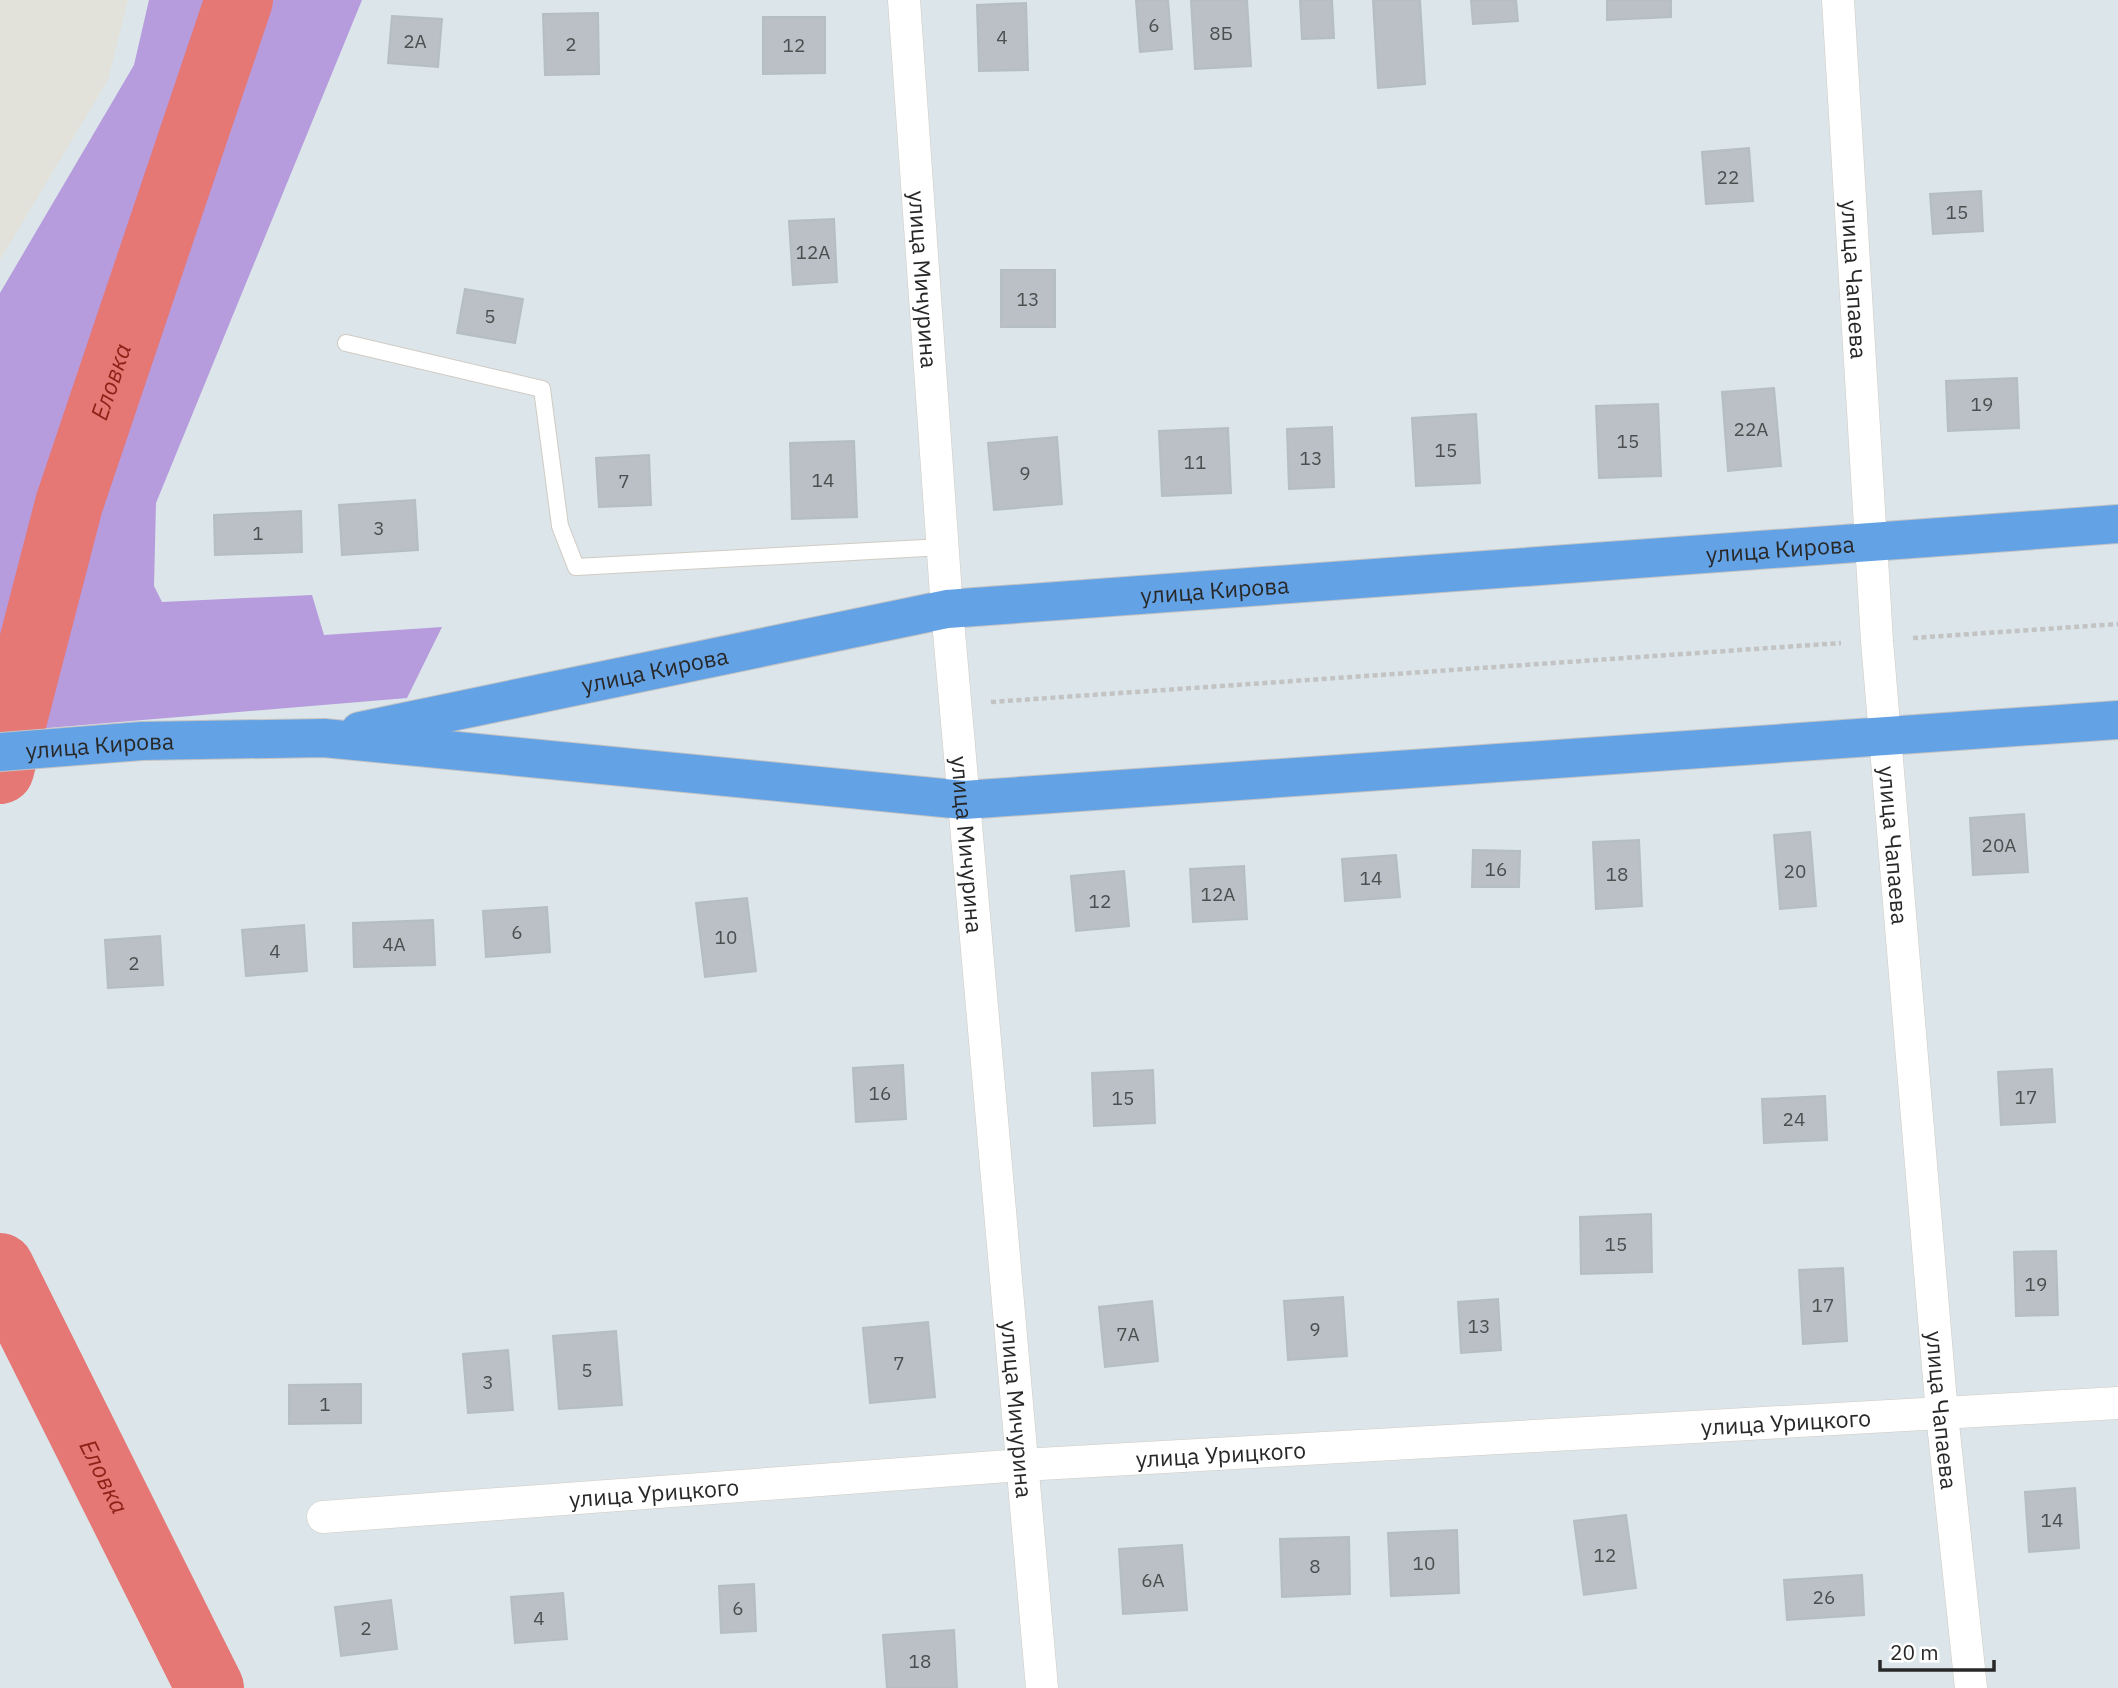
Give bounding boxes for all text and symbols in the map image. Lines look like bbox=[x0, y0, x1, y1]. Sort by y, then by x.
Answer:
house number: 6 bbox=[1148, 13, 1160, 37]
house number: 8Б bbox=[1209, 21, 1233, 45]
house number: 4 bbox=[996, 25, 1008, 49]
house number: 2А bbox=[403, 29, 427, 53]
house number: 2 bbox=[565, 32, 577, 56]
house number: 12 bbox=[783, 33, 805, 57]
house number: 22 bbox=[1717, 165, 1739, 189]
street label: улица Мичурина bbox=[902, 189, 945, 369]
street label: улица Чапаева bbox=[1835, 199, 1875, 360]
house number: 15 bbox=[1946, 200, 1968, 224]
house number: 12А bbox=[796, 240, 830, 264]
house number: 13 bbox=[1017, 287, 1039, 311]
house number: 5 bbox=[484, 304, 496, 328]
water label: Еловка bbox=[83, 339, 138, 424]
house number: 19 bbox=[1971, 392, 1993, 416]
house number: 22А bbox=[1734, 417, 1768, 441]
house number: 15 bbox=[1617, 429, 1639, 453]
house number: 15 bbox=[1435, 438, 1457, 462]
house number: 13 bbox=[1300, 446, 1322, 470]
house number: 11 bbox=[1184, 450, 1206, 474]
house number: 9 bbox=[1019, 461, 1031, 485]
house number: 14 bbox=[812, 468, 834, 492]
house number: 7 bbox=[618, 469, 630, 493]
house number: 3 bbox=[373, 516, 385, 540]
house number: 1 bbox=[252, 521, 264, 545]
street label: улица Кирова bbox=[1705, 528, 1856, 569]
street label: улица Кирова bbox=[1139, 569, 1290, 610]
street label: улица Кирова bbox=[579, 640, 731, 700]
street label: улица Кирова bbox=[24, 725, 174, 765]
street label: улица Мичурина bbox=[945, 755, 990, 935]
street label: улица Чапаева bbox=[1873, 764, 1916, 926]
house number: 20А bbox=[1982, 833, 2016, 857]
house number: 16 bbox=[1485, 857, 1507, 881]
house number: 20 bbox=[1784, 859, 1806, 883]
house number: 18 bbox=[1606, 862, 1628, 886]
house number: 14 bbox=[1360, 866, 1382, 890]
house number: 12А bbox=[1201, 882, 1235, 906]
house number: 12 bbox=[1089, 889, 1111, 913]
house number: 6 bbox=[511, 920, 523, 944]
house number: 10 bbox=[715, 925, 737, 949]
house number: 4А bbox=[382, 932, 406, 956]
house number: 4 bbox=[269, 939, 281, 963]
house number: 2 bbox=[128, 951, 140, 975]
house number: 16 bbox=[869, 1081, 891, 1105]
house number: 17 bbox=[2015, 1085, 2037, 1109]
house number: 15 bbox=[1112, 1086, 1134, 1110]
house number: 24 bbox=[1783, 1107, 1805, 1131]
house number: 15 bbox=[1605, 1232, 1627, 1256]
house number: 19 bbox=[2025, 1272, 2047, 1296]
house number: 17 bbox=[1812, 1293, 1834, 1317]
house number: 13 bbox=[1468, 1314, 1490, 1338]
house number: 9 bbox=[1309, 1317, 1321, 1341]
street label: улица Мичурина bbox=[995, 1319, 1040, 1499]
house number: 7А bbox=[1116, 1322, 1140, 1346]
street label: улица Чапаева bbox=[1920, 1329, 1965, 1491]
house number: 7 bbox=[893, 1351, 905, 1375]
house number: 5 bbox=[581, 1358, 593, 1382]
house number: 3 bbox=[482, 1370, 494, 1394]
house number: 1 bbox=[319, 1392, 331, 1416]
street label: улица Урицкого bbox=[1700, 1402, 1872, 1442]
water label: Еловка bbox=[73, 1434, 136, 1519]
street label: улица Урицкого bbox=[1135, 1434, 1307, 1474]
street label: улица Урицкого bbox=[568, 1471, 740, 1514]
house number: 14 bbox=[2041, 1508, 2063, 1532]
house number: 12 bbox=[1594, 1543, 1616, 1567]
house number: 10 bbox=[1413, 1551, 1435, 1575]
house number: 8 bbox=[1309, 1554, 1321, 1578]
house number: 6А bbox=[1141, 1568, 1165, 1592]
house number: 26 bbox=[1813, 1585, 1835, 1609]
house number: 6 bbox=[732, 1596, 744, 1620]
house number: 4 bbox=[533, 1606, 545, 1630]
house number: 2 bbox=[360, 1616, 372, 1640]
scale bar bbox=[1880, 1628, 1994, 1672]
text: 20 m bbox=[1890, 1638, 1939, 1666]
house number: 18 bbox=[909, 1649, 931, 1673]

